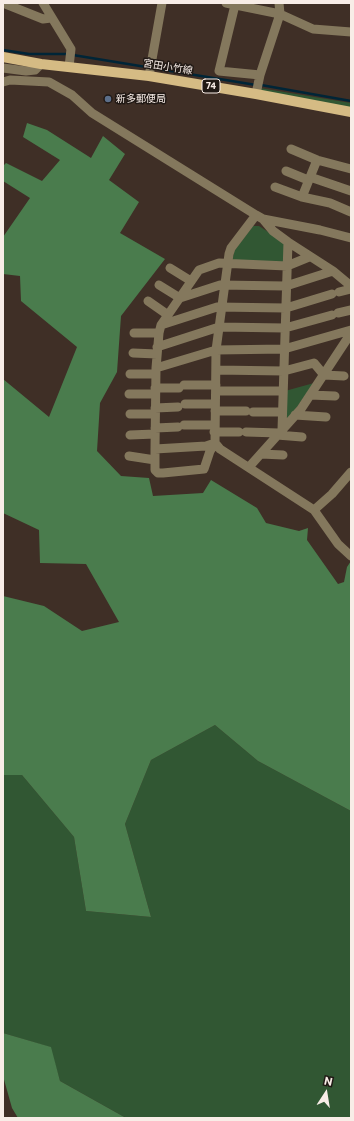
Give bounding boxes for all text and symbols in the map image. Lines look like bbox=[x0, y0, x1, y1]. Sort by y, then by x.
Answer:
street label: 宮田小竹線 bbox=[142, 57, 194, 77]
road number: 74 bbox=[202, 79, 220, 93]
place label: 新多郵便局 bbox=[116, 93, 166, 105]
marker: 新多郵便局 bbox=[103, 94, 113, 104]
north arrow bbox=[306, 1073, 346, 1113]
text: N bbox=[323, 1074, 334, 1088]

